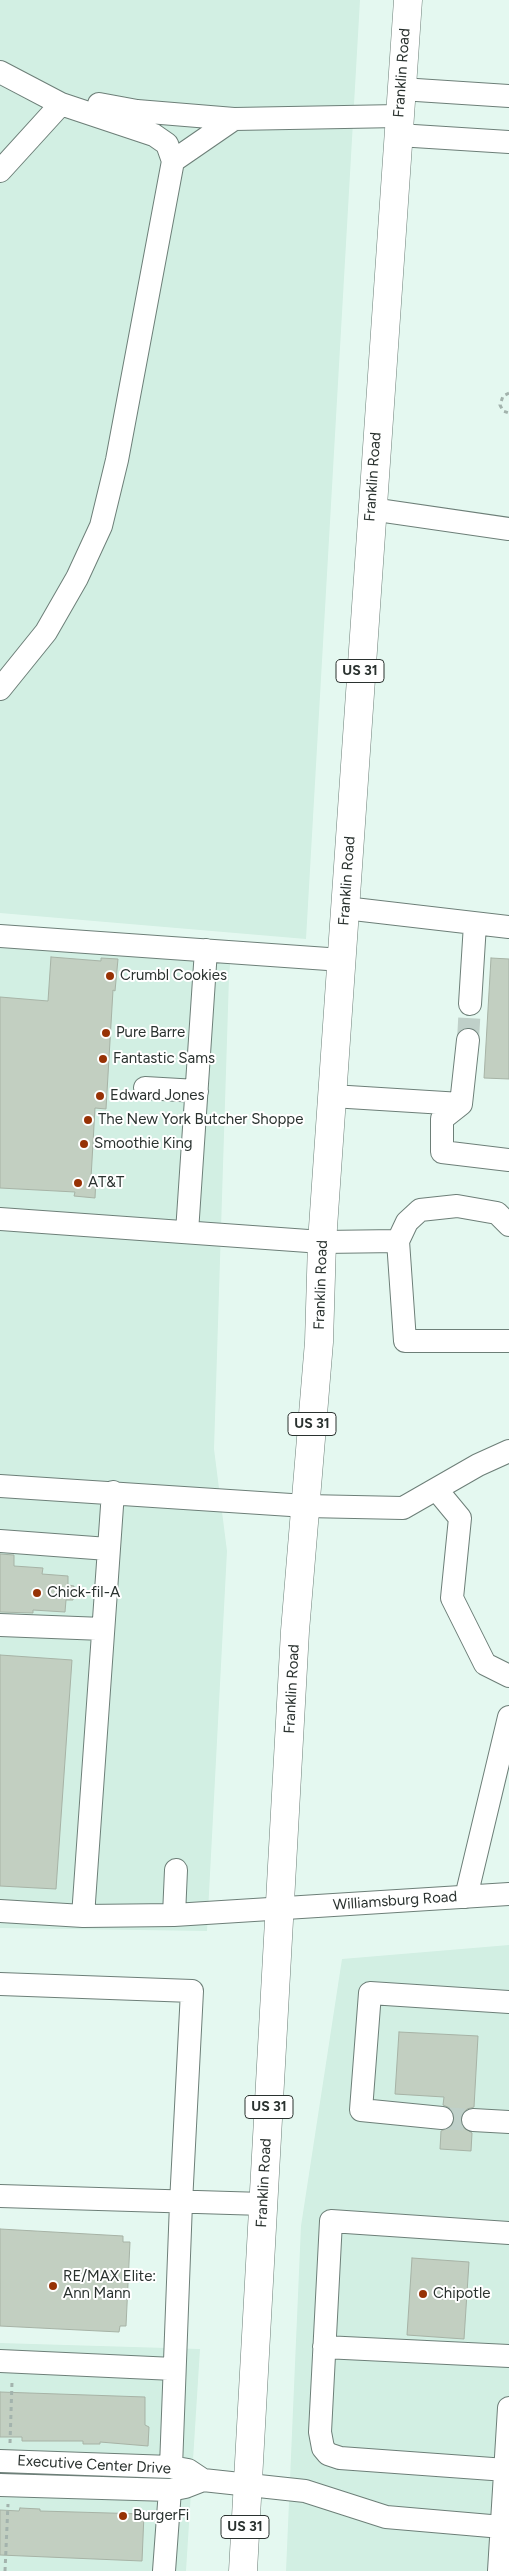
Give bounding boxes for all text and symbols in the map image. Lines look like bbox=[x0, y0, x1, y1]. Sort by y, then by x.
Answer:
street label: Franklin Road bbox=[390, 28, 414, 118]
street label: Franklin Road bbox=[361, 432, 385, 522]
road number: US 31 bbox=[336, 659, 384, 682]
street label: Franklin Road bbox=[335, 836, 359, 926]
place label: Crumbl Cookies bbox=[120, 967, 227, 985]
marker: Crumbl Cookies bbox=[104, 970, 116, 982]
place label: Pure Barre bbox=[116, 1024, 185, 1042]
marker: Pure Barre bbox=[100, 1027, 112, 1039]
place label: Fantastic Sams bbox=[113, 1050, 215, 1068]
marker: Fantastic Sams bbox=[97, 1053, 109, 1065]
place label: Edward Jones bbox=[110, 1087, 204, 1105]
marker: Edward Jones bbox=[94, 1090, 106, 1102]
place label: The New York Butcher Shoppe bbox=[98, 1111, 303, 1129]
marker: The New York Butcher Shoppe bbox=[82, 1114, 94, 1126]
place label: Smoothie King bbox=[94, 1135, 193, 1153]
marker: Smoothie King bbox=[78, 1138, 90, 1150]
place label: AT&T bbox=[88, 1174, 124, 1192]
marker: AT&T bbox=[72, 1177, 84, 1189]
street label: Franklin Road bbox=[310, 1240, 332, 1330]
road number: US 31 bbox=[288, 1412, 336, 1436]
place label: Chick-fil-A bbox=[47, 1584, 120, 1602]
marker: Chick-fil-A bbox=[31, 1587, 43, 1599]
street label: Franklin Road bbox=[281, 1644, 303, 1734]
street label: Williamsburg Road bbox=[332, 1888, 458, 1914]
road number: US 31 bbox=[245, 2096, 293, 2118]
street label: Franklin Road bbox=[253, 2138, 275, 2228]
place label: RE/MAX Elite: Ann Mann bbox=[63, 2268, 156, 2303]
marker: RE/MAX Elite: Ann Mann bbox=[47, 2280, 59, 2292]
place label: Chipotle bbox=[433, 2285, 490, 2303]
marker: Chipotle bbox=[417, 2288, 429, 2300]
street label: Executive Center Drive bbox=[17, 2452, 171, 2478]
place label: BurgerFi bbox=[133, 2507, 189, 2525]
marker: BurgerFi bbox=[117, 2510, 129, 2522]
road number: US 31 bbox=[221, 2516, 269, 2538]

